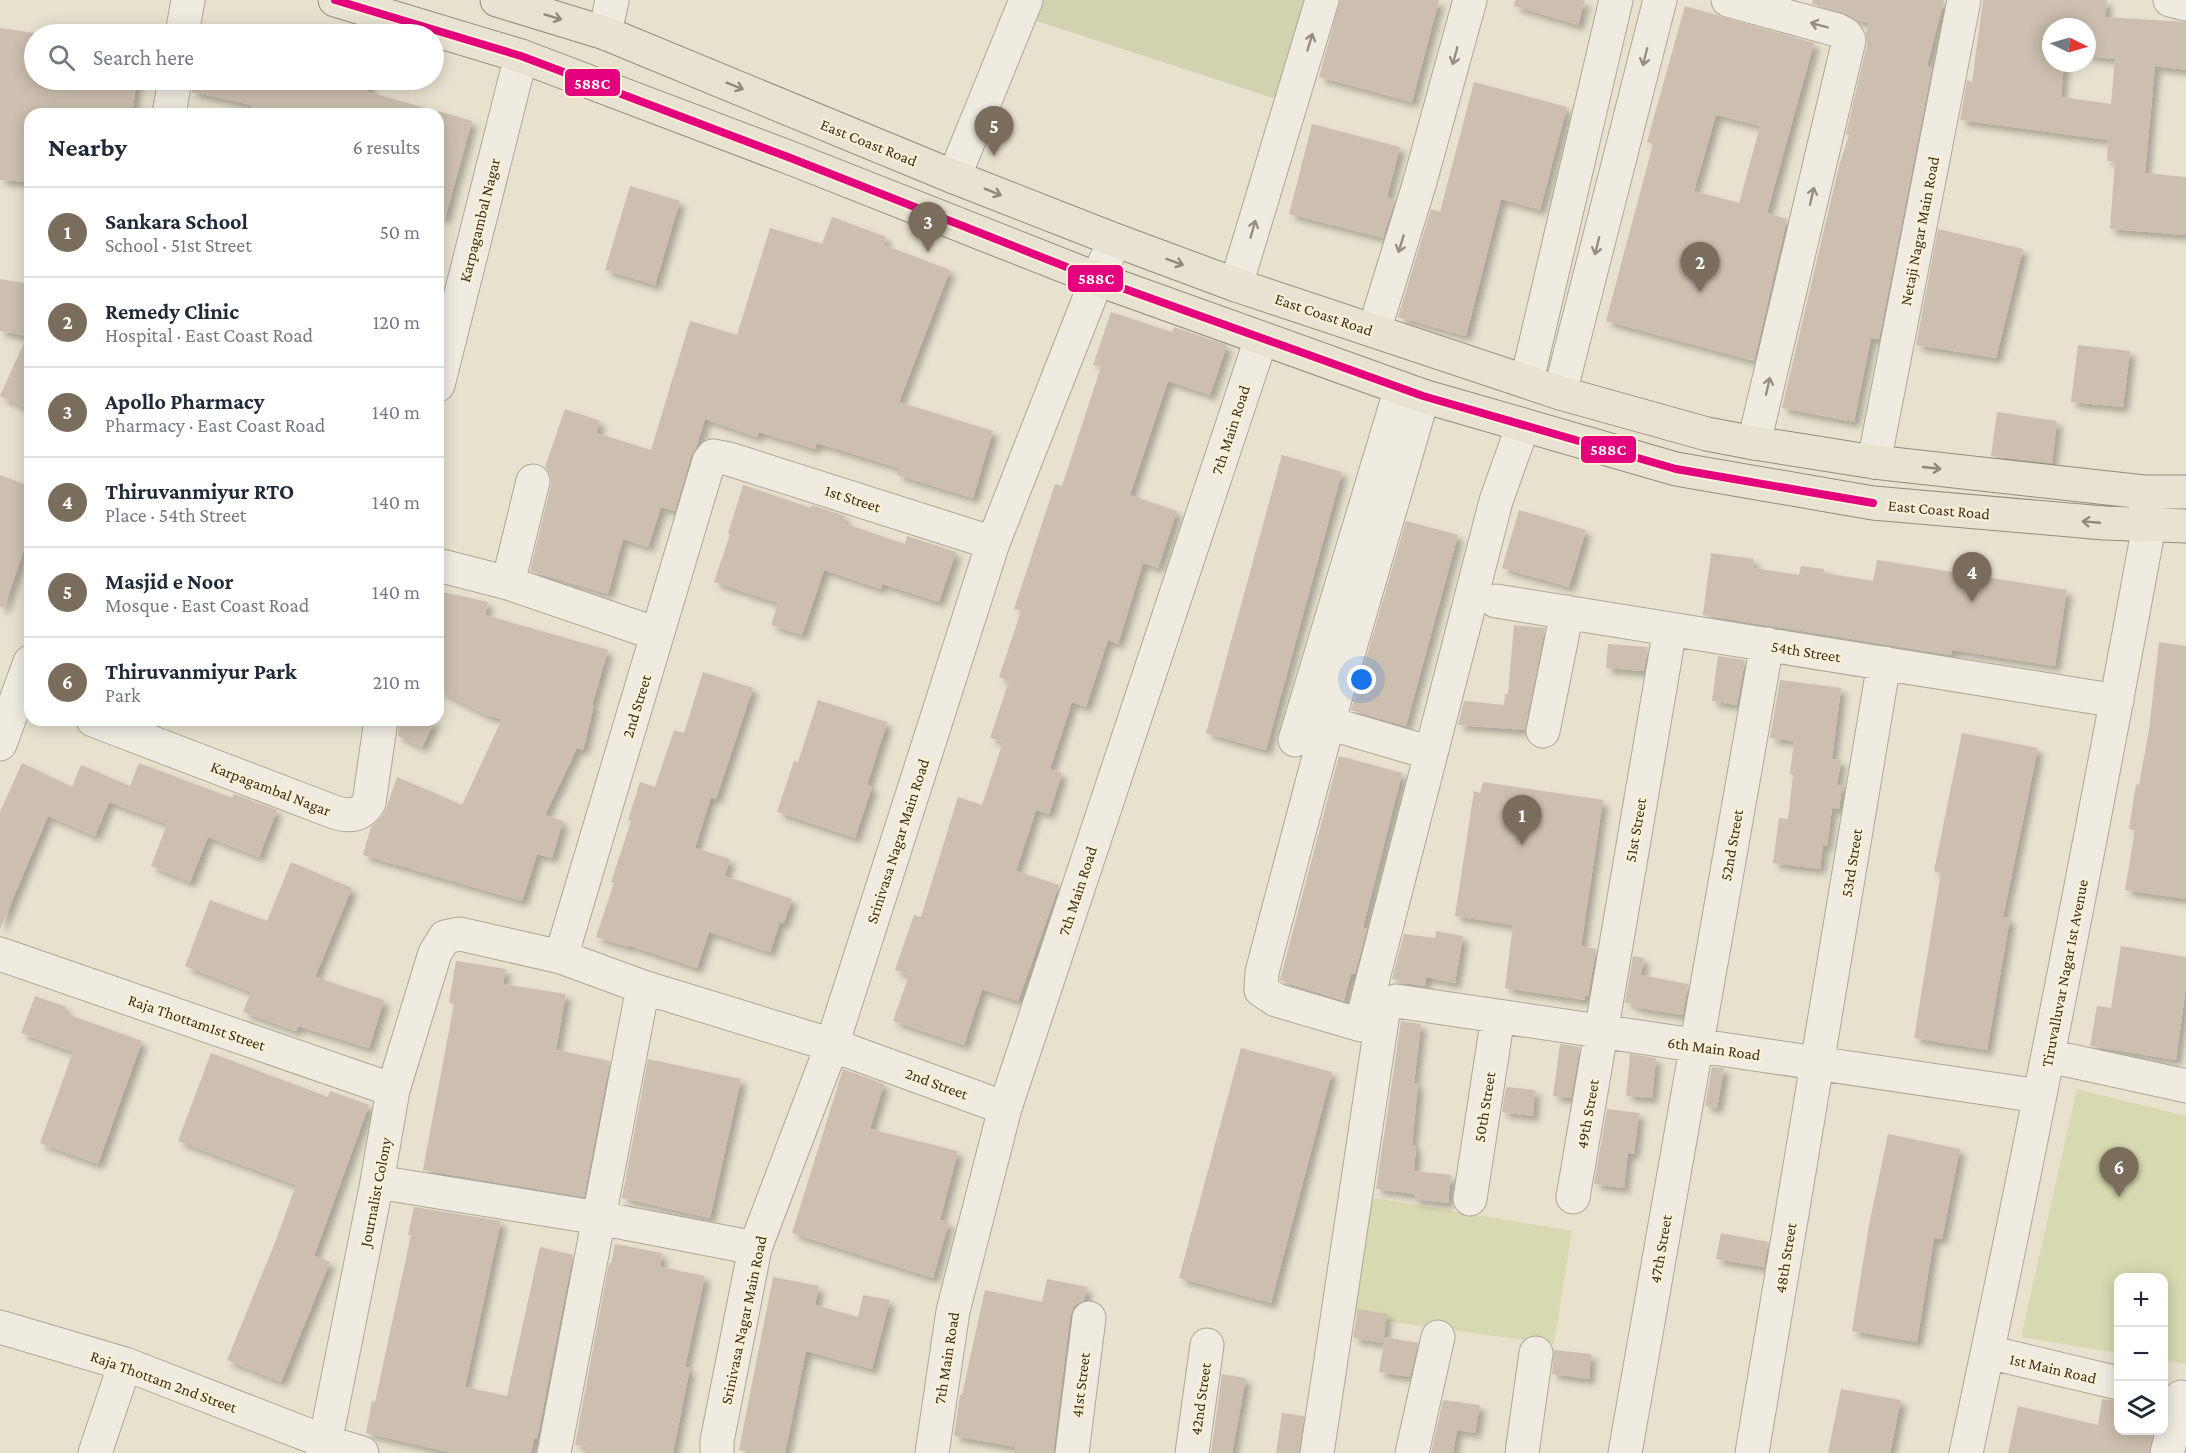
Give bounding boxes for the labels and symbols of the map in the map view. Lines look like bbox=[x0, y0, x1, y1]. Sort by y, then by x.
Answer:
one-way arrow bbox=[543, 12, 562, 23]
north arrow bbox=[2042, 18, 2096, 72]
one-way arrow bbox=[1810, 19, 1829, 30]
one-way arrow bbox=[1305, 33, 1316, 52]
one-way arrow bbox=[1449, 47, 1460, 66]
one-way arrow bbox=[1639, 47, 1650, 66]
line badge: 588C bbox=[564, 68, 621, 97]
text: 588C bbox=[574, 75, 610, 92]
one-way arrow bbox=[725, 81, 744, 92]
pin: 5 bbox=[974, 106, 1014, 156]
street label: East Coast Road bbox=[818, 115, 920, 170]
street label: Netaji Nagar Main Road bbox=[1897, 154, 1943, 307]
street label: Karpagambal Nagar bbox=[456, 156, 504, 284]
one-way arrow bbox=[983, 187, 1002, 198]
one-way arrow bbox=[1807, 187, 1819, 206]
pin: 3 bbox=[908, 202, 948, 252]
one-way arrow bbox=[1248, 220, 1259, 239]
one-way arrow bbox=[1395, 234, 1406, 253]
one-way arrow bbox=[1591, 236, 1603, 255]
pin: 2 bbox=[1680, 242, 1720, 292]
one-way arrow bbox=[1165, 258, 1184, 269]
line badge: 588C bbox=[1067, 264, 1124, 293]
text: 588C bbox=[1078, 270, 1114, 287]
street label: East Coast Road bbox=[1273, 290, 1376, 339]
one-way arrow bbox=[1762, 377, 1774, 396]
street label: 7th Main Road bbox=[1208, 383, 1253, 477]
line badge: 588C bbox=[1580, 435, 1637, 464]
text: 588C bbox=[1590, 441, 1626, 458]
one-way arrow bbox=[1921, 463, 1941, 474]
street label: 1st Street bbox=[823, 482, 883, 516]
street label: East Coast Road bbox=[1887, 497, 1991, 522]
one-way arrow bbox=[2082, 516, 2102, 527]
pin: 4 bbox=[1952, 552, 1992, 602]
street label: 54th Street bbox=[1770, 638, 1843, 665]
your location bbox=[1347, 665, 1376, 694]
street label: 2nd Street bbox=[619, 672, 654, 740]
street label: Srinivasa Nagar Main Road bbox=[863, 756, 933, 926]
street label: Karpagambal Nagar bbox=[208, 758, 334, 820]
pin: 1 bbox=[1502, 796, 1541, 845]
street label: 51st Street bbox=[1621, 796, 1650, 863]
street label: 52nd Street bbox=[1717, 807, 1746, 882]
street label: 53rd Street bbox=[1838, 827, 1865, 899]
street label: 7th Main Road bbox=[1055, 844, 1100, 938]
street label: Tiruvalluvar Nagar 1st Avenue bbox=[2038, 878, 2092, 1068]
street label: Raja Thottam1st Street bbox=[126, 991, 268, 1055]
street label: 6th Main Road bbox=[1666, 1034, 1762, 1064]
street label: 2nd Street bbox=[903, 1064, 971, 1103]
street label: 50th Street bbox=[1471, 1070, 1499, 1143]
street label: 49th Street bbox=[1573, 1077, 1602, 1150]
street label: Journalist Colony bbox=[356, 1135, 396, 1250]
pin: 6 bbox=[2100, 1148, 2138, 1197]
street label: 47th Street bbox=[1646, 1213, 1675, 1285]
street label: 48th Street bbox=[1772, 1221, 1800, 1295]
street label: Srinivasa Nagar Main Road bbox=[717, 1234, 771, 1406]
street label: 7th Main Road bbox=[931, 1310, 962, 1405]
street label: Raja Thottam 2nd Street bbox=[88, 1347, 240, 1417]
street label: 1st Main Road bbox=[2008, 1350, 2099, 1387]
street label: 41st Street bbox=[1068, 1351, 1093, 1419]
street label: 42nd Street bbox=[1187, 1361, 1214, 1436]

